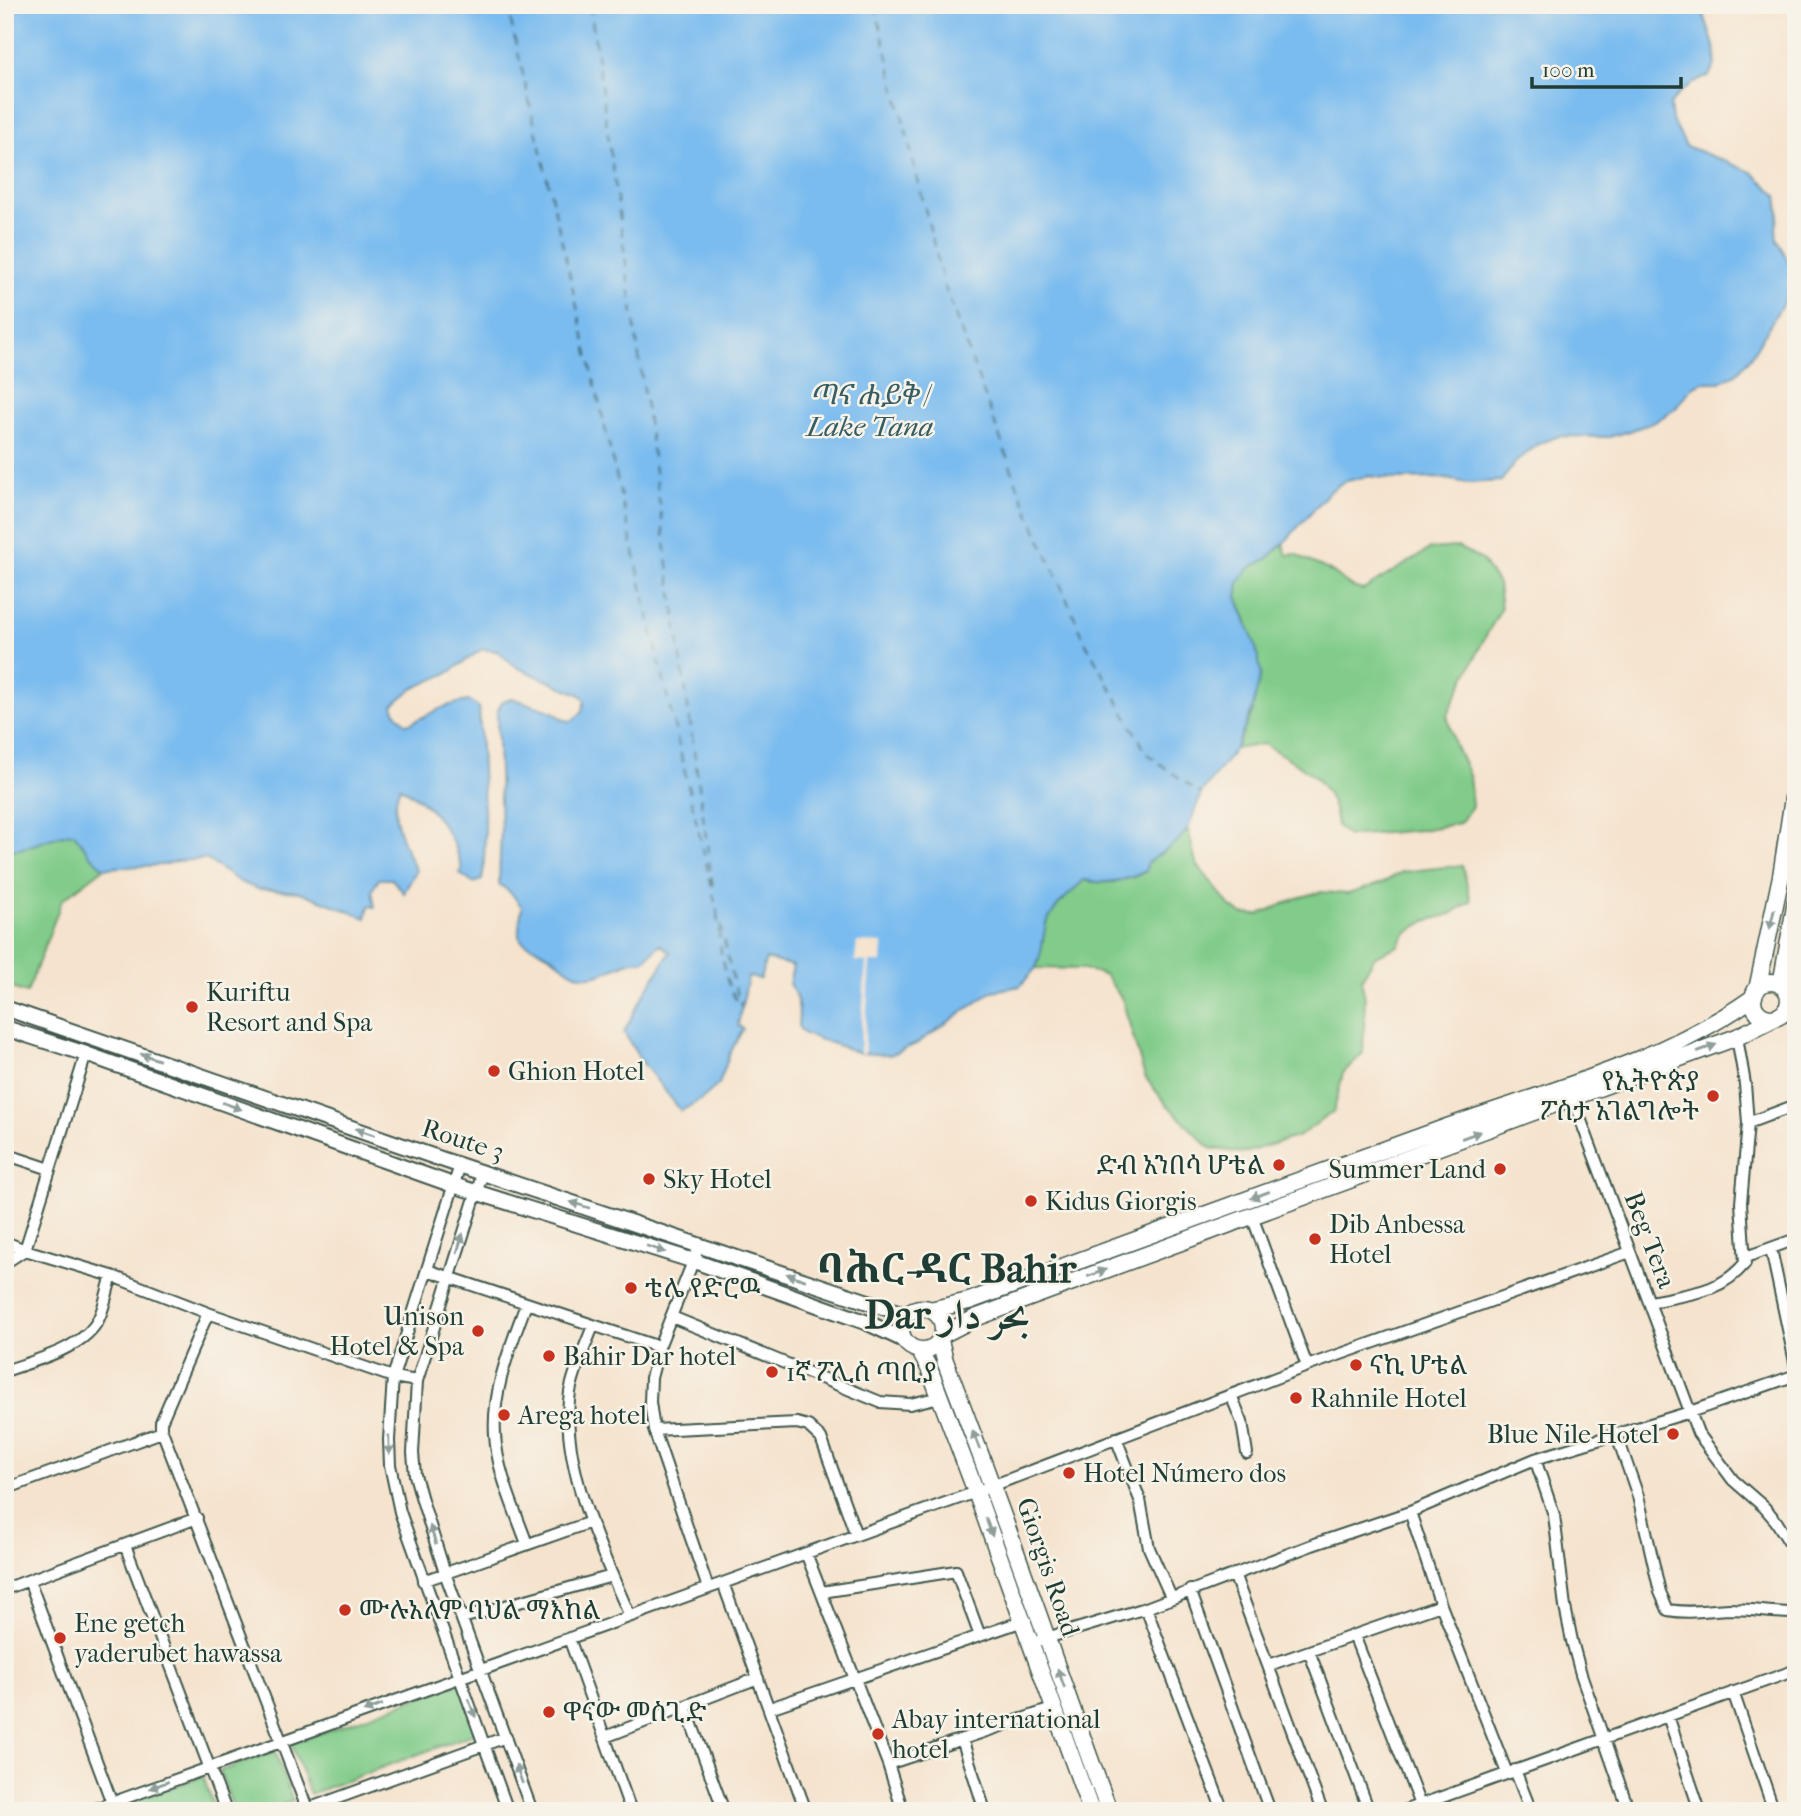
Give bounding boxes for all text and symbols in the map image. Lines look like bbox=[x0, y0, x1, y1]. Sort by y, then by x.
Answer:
scale bar bbox=[1532, 46, 1680, 90]
text: 100 m bbox=[1542, 58, 1595, 82]
water label: ጣና ሐይቅ / Lake Tana bbox=[805, 378, 933, 443]
one-way arrow bbox=[1766, 908, 1777, 930]
place label: Kuriftu Resort and Spa bbox=[206, 977, 373, 1038]
marker: Kuriftu Resort and Spa bbox=[184, 999, 200, 1015]
one-way arrow bbox=[1697, 1042, 1718, 1053]
one-way arrow bbox=[140, 1051, 161, 1061]
place label: Ghion Hotel bbox=[508, 1056, 645, 1087]
marker: Ghion Hotel bbox=[486, 1063, 502, 1079]
place label: የኢትዮጵያ ፖስታ አገልግሎት bbox=[1540, 1066, 1699, 1127]
marker: የኢትዮጵያ ፖስታ አገልግሎት bbox=[1705, 1088, 1721, 1104]
one-way arrow bbox=[221, 1101, 242, 1112]
street label: Route 3 bbox=[418, 1112, 508, 1168]
one-way arrow bbox=[354, 1126, 375, 1137]
one-way arrow bbox=[1460, 1129, 1481, 1140]
place label: ድብ አንበሳ ሆቴል bbox=[1096, 1150, 1265, 1181]
place label: Summer Land bbox=[1328, 1154, 1487, 1185]
marker: ድብ አንበሳ ሆቴል bbox=[1271, 1157, 1287, 1173]
marker: Summer Land bbox=[1492, 1161, 1508, 1177]
place label: Sky Hotel bbox=[663, 1164, 772, 1195]
marker: Sky Hotel bbox=[641, 1171, 657, 1187]
place label: Kidus Giorgis bbox=[1045, 1186, 1197, 1217]
street label: Beg Tera bbox=[1618, 1188, 1683, 1293]
one-way arrow bbox=[1249, 1189, 1270, 1200]
marker: Kidus Giorgis bbox=[1023, 1193, 1039, 1209]
one-way arrow bbox=[570, 1199, 591, 1210]
place label: Dib Anbessa Hotel bbox=[1329, 1209, 1466, 1270]
marker: Dib Anbessa Hotel bbox=[1307, 1231, 1323, 1247]
one-way arrow bbox=[456, 1233, 466, 1254]
one-way arrow bbox=[646, 1244, 667, 1255]
district label: ባሕር-ዳር Bahir Dar بحر دار bbox=[818, 1246, 1077, 1341]
one-way arrow bbox=[1086, 1268, 1107, 1279]
one-way arrow bbox=[786, 1271, 807, 1282]
place label: ቴሌ የድሮዉ bbox=[645, 1273, 761, 1304]
marker: ቴሌ የድሮዉ bbox=[623, 1280, 639, 1296]
place label: Unison Hotel & Spa bbox=[329, 1301, 465, 1362]
marker: Unison Hotel & Spa bbox=[470, 1323, 486, 1339]
place label: Bahir Dar hotel bbox=[563, 1341, 736, 1372]
marker: Bahir Dar hotel bbox=[541, 1348, 557, 1364]
place label: ናኪ ሆቴል bbox=[1370, 1350, 1468, 1381]
place label: 1ኛ ፖሊስ ጣቢያ bbox=[786, 1357, 936, 1388]
marker: ናኪ ሆቴል bbox=[1348, 1357, 1364, 1373]
marker: 1ኛ ፖሊስ ጣቢያ bbox=[764, 1364, 780, 1380]
place label: Rahnile Hotel bbox=[1310, 1383, 1467, 1414]
marker: Rahnile Hotel bbox=[1288, 1390, 1304, 1406]
place label: Arega hotel bbox=[517, 1400, 647, 1431]
marker: Arega hotel bbox=[496, 1407, 512, 1423]
place label: Blue Nile Hotel bbox=[1487, 1419, 1659, 1450]
marker: Blue Nile Hotel bbox=[1665, 1426, 1681, 1442]
one-way arrow bbox=[970, 1430, 981, 1451]
one-way arrow bbox=[384, 1434, 395, 1456]
place label: Hotel Número dos bbox=[1083, 1458, 1286, 1489]
marker: Hotel Número dos bbox=[1061, 1465, 1077, 1481]
street label: Giorgis Road bbox=[1010, 1494, 1086, 1641]
one-way arrow bbox=[984, 1517, 995, 1538]
one-way arrow bbox=[427, 1524, 438, 1545]
place label: ሙሉአለም ባህል ማእከል bbox=[359, 1595, 601, 1626]
marker: ሙሉአለም ባህል ማእከል bbox=[337, 1602, 353, 1618]
place label: Ene getch yaderubet hawassa bbox=[74, 1608, 283, 1669]
marker: Ene getch yaderubet hawassa bbox=[52, 1630, 68, 1646]
one-way arrow bbox=[1055, 1667, 1066, 1688]
one-way arrow bbox=[467, 1697, 478, 1718]
place label: ዋናው መስጊድ bbox=[563, 1697, 707, 1728]
one-way arrow bbox=[362, 1703, 383, 1714]
marker: ዋናው መስጊድ bbox=[541, 1704, 557, 1720]
place label: Abay international hotel bbox=[891, 1704, 1100, 1765]
marker: Abay international hotel bbox=[870, 1726, 886, 1742]
one-way arrow bbox=[513, 1764, 524, 1785]
one-way arrow bbox=[148, 1780, 169, 1791]

